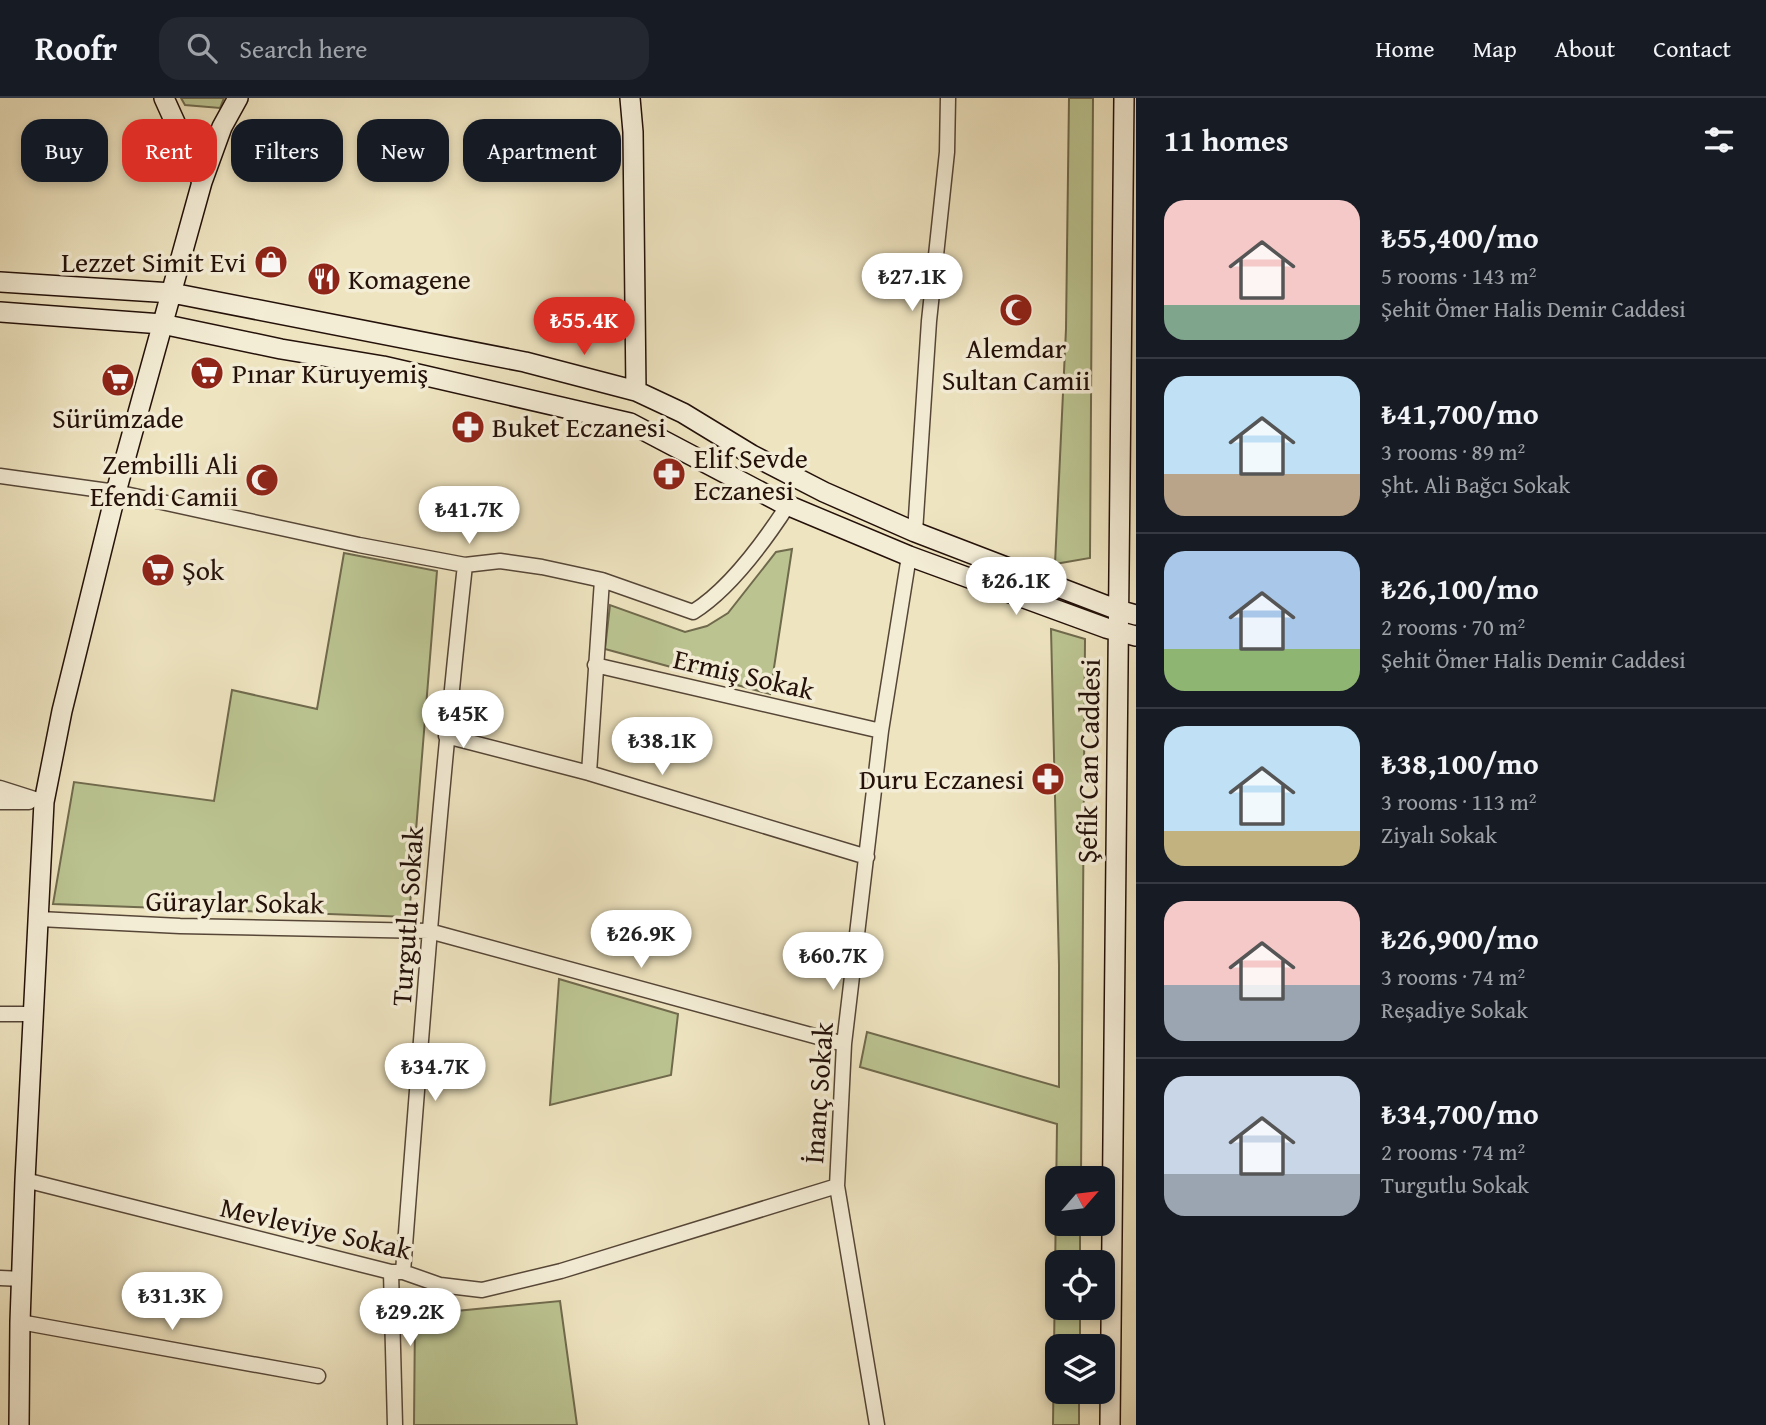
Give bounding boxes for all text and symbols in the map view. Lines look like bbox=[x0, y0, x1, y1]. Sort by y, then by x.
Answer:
search box bbox=[159, 17, 649, 80]
text: Roofr bbox=[35, 24, 117, 72]
icon: search bbox=[183, 29, 221, 67]
text: Search here bbox=[239, 29, 368, 68]
text: Home bbox=[1376, 31, 1435, 66]
text: Map bbox=[1473, 31, 1517, 66]
text: About bbox=[1555, 31, 1615, 66]
text: Contact bbox=[1653, 31, 1731, 66]
text: 11 homes bbox=[1164, 118, 1289, 162]
chip: Buy bbox=[21, 119, 108, 182]
chip: Rent bbox=[122, 119, 217, 182]
chip: Filters bbox=[231, 119, 343, 182]
chip: New bbox=[357, 119, 449, 182]
chip: Apartment bbox=[463, 119, 621, 182]
icon: filters bbox=[1700, 121, 1738, 159]
text: ₺55,400/mo bbox=[1381, 215, 1539, 259]
icon: home bbox=[1220, 228, 1304, 312]
place label: Lezzet Simit Evi bbox=[61, 241, 246, 282]
shop icon: Lezzet Simit Evi bbox=[252, 243, 290, 281]
pin: ₺27.1K bbox=[855, 254, 969, 313]
place label: Komagene bbox=[348, 258, 471, 299]
text: ₺27.1K bbox=[878, 259, 946, 292]
text: 5 rooms · 143 m² bbox=[1381, 259, 1536, 292]
restaurant icon: Komagene bbox=[305, 260, 343, 298]
mosque icon: Alemdar Sultan Camii bbox=[997, 291, 1035, 329]
text: Şehit Ömer Halis Demir Caddesi bbox=[1381, 292, 1686, 325]
pin: ₺55.4K bbox=[527, 298, 641, 357]
text: ₺55.4K bbox=[550, 303, 618, 336]
place label: Alemdar Sultan Camii bbox=[942, 327, 1091, 400]
place label: Pınar Kuruyemiş bbox=[232, 352, 428, 393]
supermarket icon: Pınar Kuruyemiş bbox=[188, 354, 226, 392]
supermarket icon: Sürümzade bbox=[99, 361, 137, 399]
text: ₺41,700/mo bbox=[1381, 391, 1539, 435]
place label: Sürümzade bbox=[52, 397, 184, 438]
icon: home bbox=[1220, 404, 1304, 488]
place label: Buket Eczanesi bbox=[492, 406, 666, 447]
pharmacy icon: Buket Eczanesi bbox=[449, 408, 487, 446]
text: 3 rooms · 89 m² bbox=[1381, 435, 1525, 468]
place label: Elif Sevde Eczanesi bbox=[694, 437, 808, 510]
place label: Zembilli Ali Efendi Camii bbox=[90, 443, 238, 516]
pharmacy icon: Elif Sevde Eczanesi bbox=[650, 455, 688, 493]
mosque icon: Zembilli Ali Efendi Camii bbox=[243, 461, 281, 499]
text: Şht. Ali Bağcı Sokak bbox=[1381, 468, 1570, 501]
pin: ₺41.7K bbox=[412, 486, 526, 546]
text: ₺41.7K bbox=[435, 492, 503, 525]
place label: Şok bbox=[182, 549, 225, 590]
supermarket icon: Şok bbox=[139, 551, 177, 589]
pin: ₺26.1K bbox=[959, 558, 1073, 617]
text: ₺26.1K bbox=[982, 563, 1050, 596]
text: ₺26,100/mo bbox=[1381, 566, 1539, 610]
icon: home bbox=[1220, 579, 1304, 663]
text: 2 rooms · 70 m² bbox=[1381, 610, 1525, 643]
street label: Ermiş Sokak bbox=[670, 637, 819, 710]
text: Şehit Ömer Halis Demir Caddesi bbox=[1381, 643, 1686, 676]
street label: Şefik Can Caddesi bbox=[1065, 658, 1110, 864]
pin: ₺45K bbox=[422, 690, 504, 750]
text: ₺45K bbox=[438, 696, 488, 729]
pin: ₺38.1K bbox=[605, 718, 719, 777]
text: ₺38.1K bbox=[628, 723, 696, 756]
text: ₺38,100/mo bbox=[1381, 741, 1539, 785]
icon: home bbox=[1220, 754, 1304, 838]
place label: Duru Eczanesi bbox=[859, 758, 1024, 799]
pharmacy icon: Duru Eczanesi bbox=[1029, 760, 1067, 798]
text: 3 rooms · 113 m² bbox=[1381, 785, 1536, 818]
text: Ziyalı Sokak bbox=[1381, 818, 1497, 851]
street label: Turgutlu Sokak bbox=[380, 824, 433, 1007]
street label: Güraylar Sokak bbox=[145, 879, 325, 924]
pin: ₺26.9K bbox=[584, 910, 698, 970]
text: ₺26.9K bbox=[607, 916, 675, 949]
text: ₺26,900/mo bbox=[1381, 916, 1539, 960]
icon: home bbox=[1220, 929, 1304, 1013]
pin: ₺60.7K bbox=[776, 932, 890, 992]
text: ₺60.7K bbox=[799, 938, 867, 971]
text: 3 rooms · 74 m² bbox=[1381, 960, 1525, 993]
text: Reşadiye Sokak bbox=[1381, 993, 1528, 1026]
street label: İnanç Sokak bbox=[792, 1020, 843, 1165]
pin: ₺34.7K bbox=[378, 1044, 492, 1103]
text: ₺34.7K bbox=[401, 1049, 469, 1082]
text: ₺34,700/mo bbox=[1381, 1091, 1539, 1135]
icon: home bbox=[1220, 1104, 1304, 1188]
text: 2 rooms · 74 m² bbox=[1381, 1135, 1525, 1168]
north arrow bbox=[1045, 1166, 1115, 1236]
map controls bbox=[1045, 1166, 1115, 1404]
text: Turgutlu Sokak bbox=[1381, 1168, 1529, 1201]
street label: Mevleviye Sokak bbox=[216, 1186, 417, 1270]
button: locate bbox=[1045, 1250, 1115, 1320]
pin: ₺31.3K bbox=[115, 1272, 229, 1332]
text: ₺31.3K bbox=[138, 1278, 206, 1311]
pin: ₺29.2K bbox=[353, 1288, 467, 1348]
text: ₺29.2K bbox=[376, 1294, 444, 1327]
button: layers bbox=[1045, 1334, 1115, 1404]

